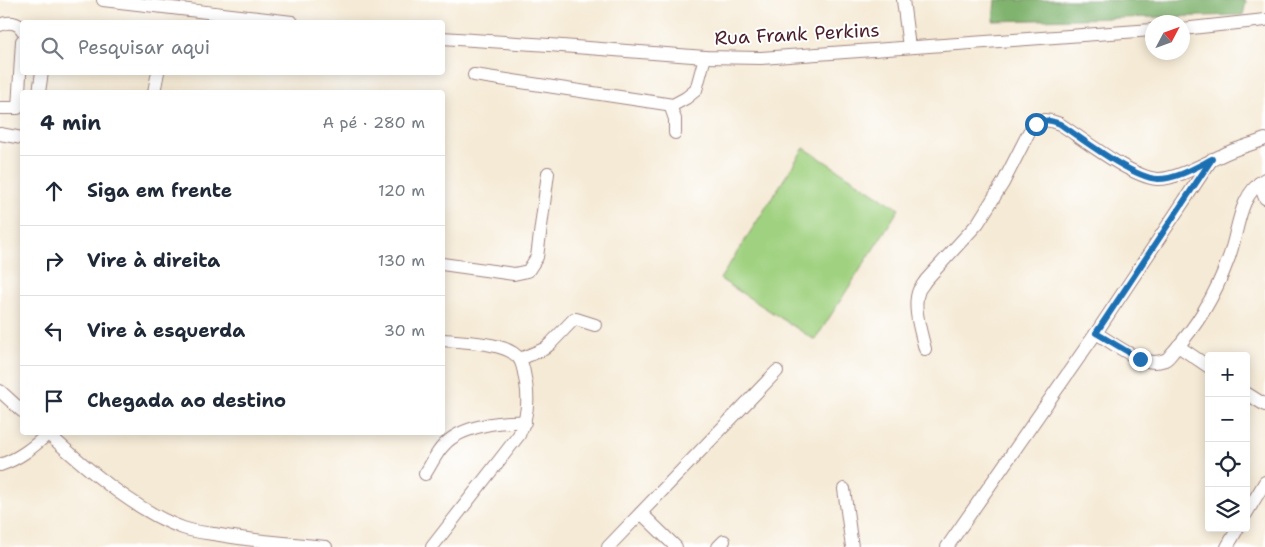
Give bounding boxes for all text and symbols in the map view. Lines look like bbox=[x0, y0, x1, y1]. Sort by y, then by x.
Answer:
north arrow bbox=[1145, 15, 1190, 60]
street label: Rua Frank Perkins bbox=[714, 17, 880, 51]
search box bbox=[20, 20, 445, 75]
icon: search bbox=[38, 34, 66, 62]
text: Pesquisar aqui bbox=[78, 35, 210, 60]
text: 4 min bbox=[40, 109, 101, 137]
text: A pé · 280 m bbox=[322, 112, 425, 133]
route start bbox=[1025, 113, 1048, 136]
icon: ahead bbox=[40, 177, 68, 205]
text: Siga em frente bbox=[87, 178, 232, 203]
text: 120 m bbox=[378, 180, 425, 201]
icon: right bbox=[40, 247, 68, 275]
text: Vire à direita bbox=[87, 248, 220, 273]
text: 130 m bbox=[378, 250, 425, 271]
icon: left bbox=[40, 317, 68, 345]
text: Vire à esquerda bbox=[87, 318, 245, 343]
text: 30 m bbox=[384, 320, 425, 341]
route end bbox=[1129, 348, 1152, 371]
map controls bbox=[1205, 352, 1250, 532]
button: + bbox=[1205, 352, 1250, 397]
icon: arrive bbox=[40, 387, 68, 415]
text: Chegada ao destino bbox=[87, 388, 286, 413]
button: − bbox=[1205, 397, 1250, 442]
button: locate bbox=[1205, 442, 1250, 487]
button: layers bbox=[1205, 487, 1250, 532]

